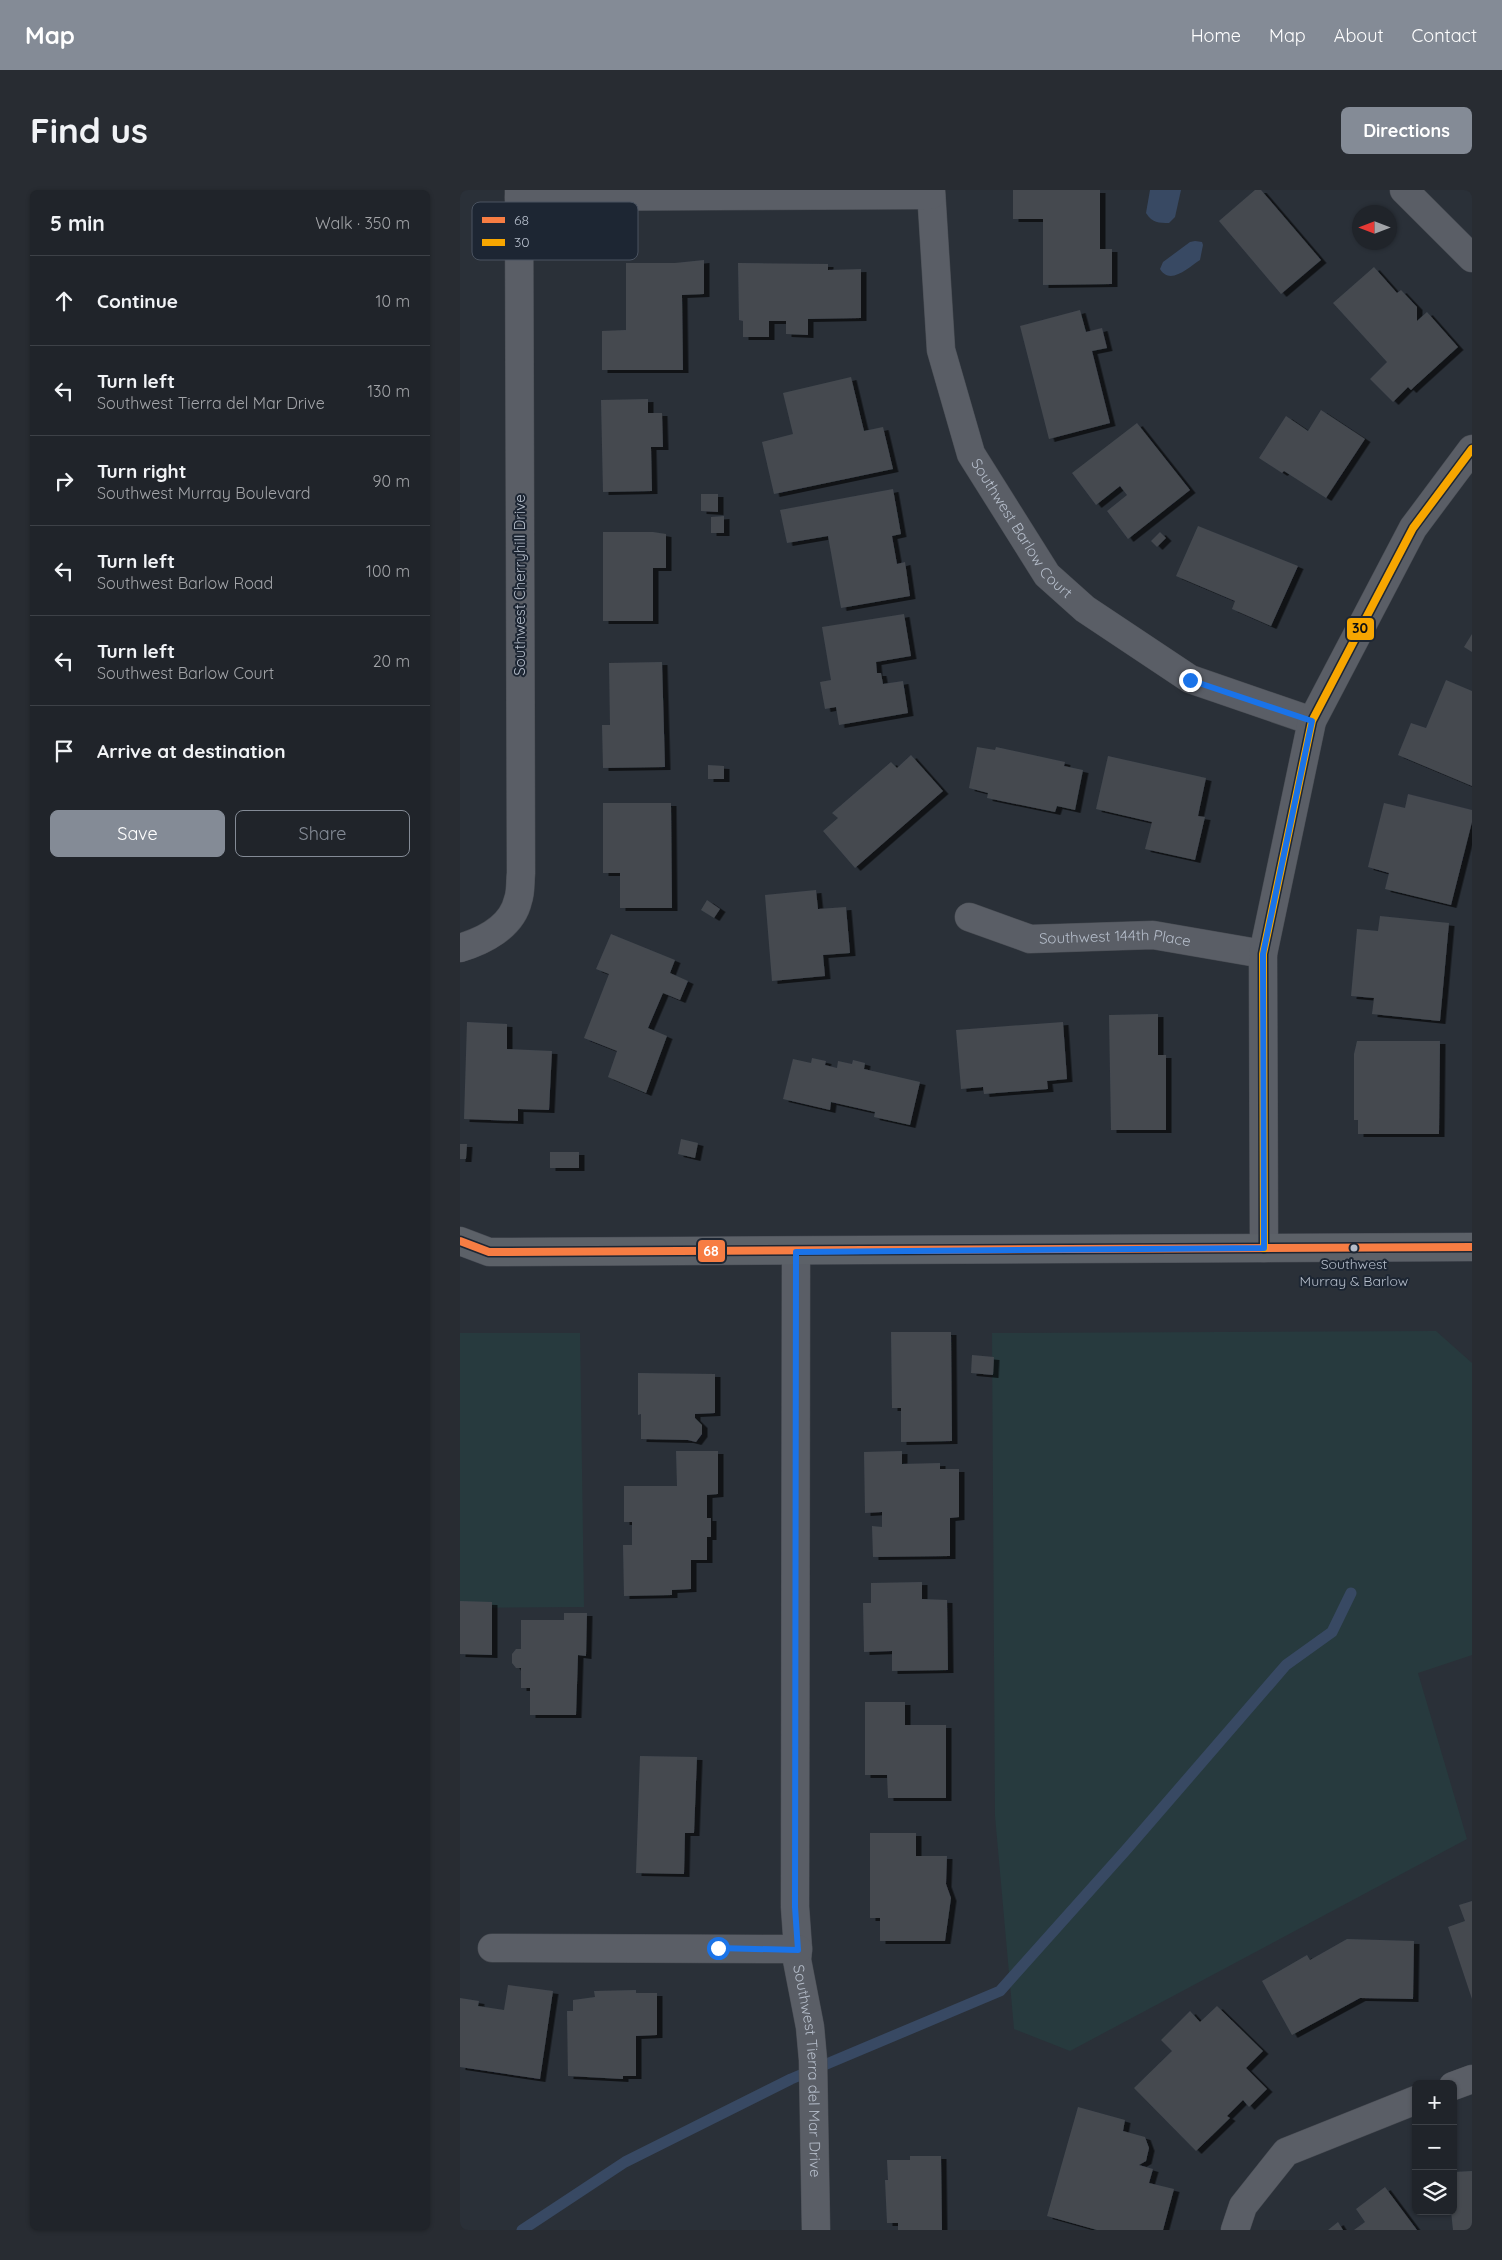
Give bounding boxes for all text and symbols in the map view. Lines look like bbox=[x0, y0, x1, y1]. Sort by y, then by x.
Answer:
text: Map bbox=[25, 20, 75, 50]
text: Home bbox=[1191, 24, 1241, 47]
text: Map bbox=[1269, 24, 1306, 47]
text: About bbox=[1334, 24, 1384, 47]
text: Contact bbox=[1412, 24, 1477, 47]
button: Directions bbox=[1341, 107, 1472, 154]
text: Find us bbox=[30, 108, 148, 152]
legend bbox=[472, 202, 638, 260]
north arrow bbox=[1352, 205, 1397, 250]
text: 5 min bbox=[50, 210, 105, 236]
text: 68 bbox=[514, 211, 529, 229]
text: Walk · 350 m bbox=[315, 213, 410, 233]
text: 30 bbox=[514, 233, 530, 251]
icon: ahead bbox=[50, 287, 78, 315]
text: Continue bbox=[97, 289, 178, 313]
text: 10 m bbox=[376, 291, 410, 311]
text: Turn left bbox=[97, 369, 175, 393]
icon: left bbox=[50, 377, 78, 405]
text: 130 m bbox=[367, 381, 410, 401]
text: Southwest Tierra del Mar Drive bbox=[97, 393, 325, 413]
street label: Southwest Barlow Court bbox=[967, 455, 1077, 602]
text: Turn right bbox=[97, 459, 186, 483]
icon: right bbox=[50, 467, 78, 495]
text: 90 m bbox=[373, 471, 410, 491]
text: Southwest Murray Boulevard bbox=[97, 483, 311, 503]
street label: Southwest Cherryhill Drive bbox=[510, 494, 529, 676]
text: Turn left bbox=[97, 549, 175, 573]
icon: left bbox=[50, 557, 78, 585]
text: 100 m bbox=[366, 561, 410, 581]
text: Southwest Barlow Road bbox=[97, 573, 273, 593]
line badge: 30 bbox=[1346, 617, 1375, 641]
text: 30 bbox=[1352, 619, 1368, 637]
text: Turn left bbox=[97, 639, 175, 663]
icon: left bbox=[50, 647, 78, 675]
text: 20 m bbox=[373, 651, 410, 671]
text: Southwest Barlow Court bbox=[97, 663, 274, 683]
route end bbox=[1179, 669, 1202, 692]
icon: arrive bbox=[50, 737, 78, 765]
text: Arrive at destination bbox=[97, 739, 286, 763]
button: Save bbox=[50, 810, 225, 857]
button: Share bbox=[235, 810, 410, 857]
street label: Southwest 144th Place bbox=[1039, 925, 1192, 950]
line badge: 68 bbox=[697, 1239, 726, 1263]
text: 68 bbox=[703, 1242, 719, 1260]
marker: Southwest Murray & Barlow bbox=[1349, 1243, 1359, 1253]
place label: Southwest Murray & Barlow bbox=[1300, 1255, 1409, 1290]
route start bbox=[707, 1937, 730, 1960]
street label: Southwest Tierra del Mar Drive bbox=[789, 1963, 825, 2177]
map controls bbox=[1412, 2080, 1457, 2215]
button: + bbox=[1412, 2080, 1457, 2125]
button: − bbox=[1412, 2125, 1457, 2170]
button: layers bbox=[1412, 2170, 1457, 2215]

